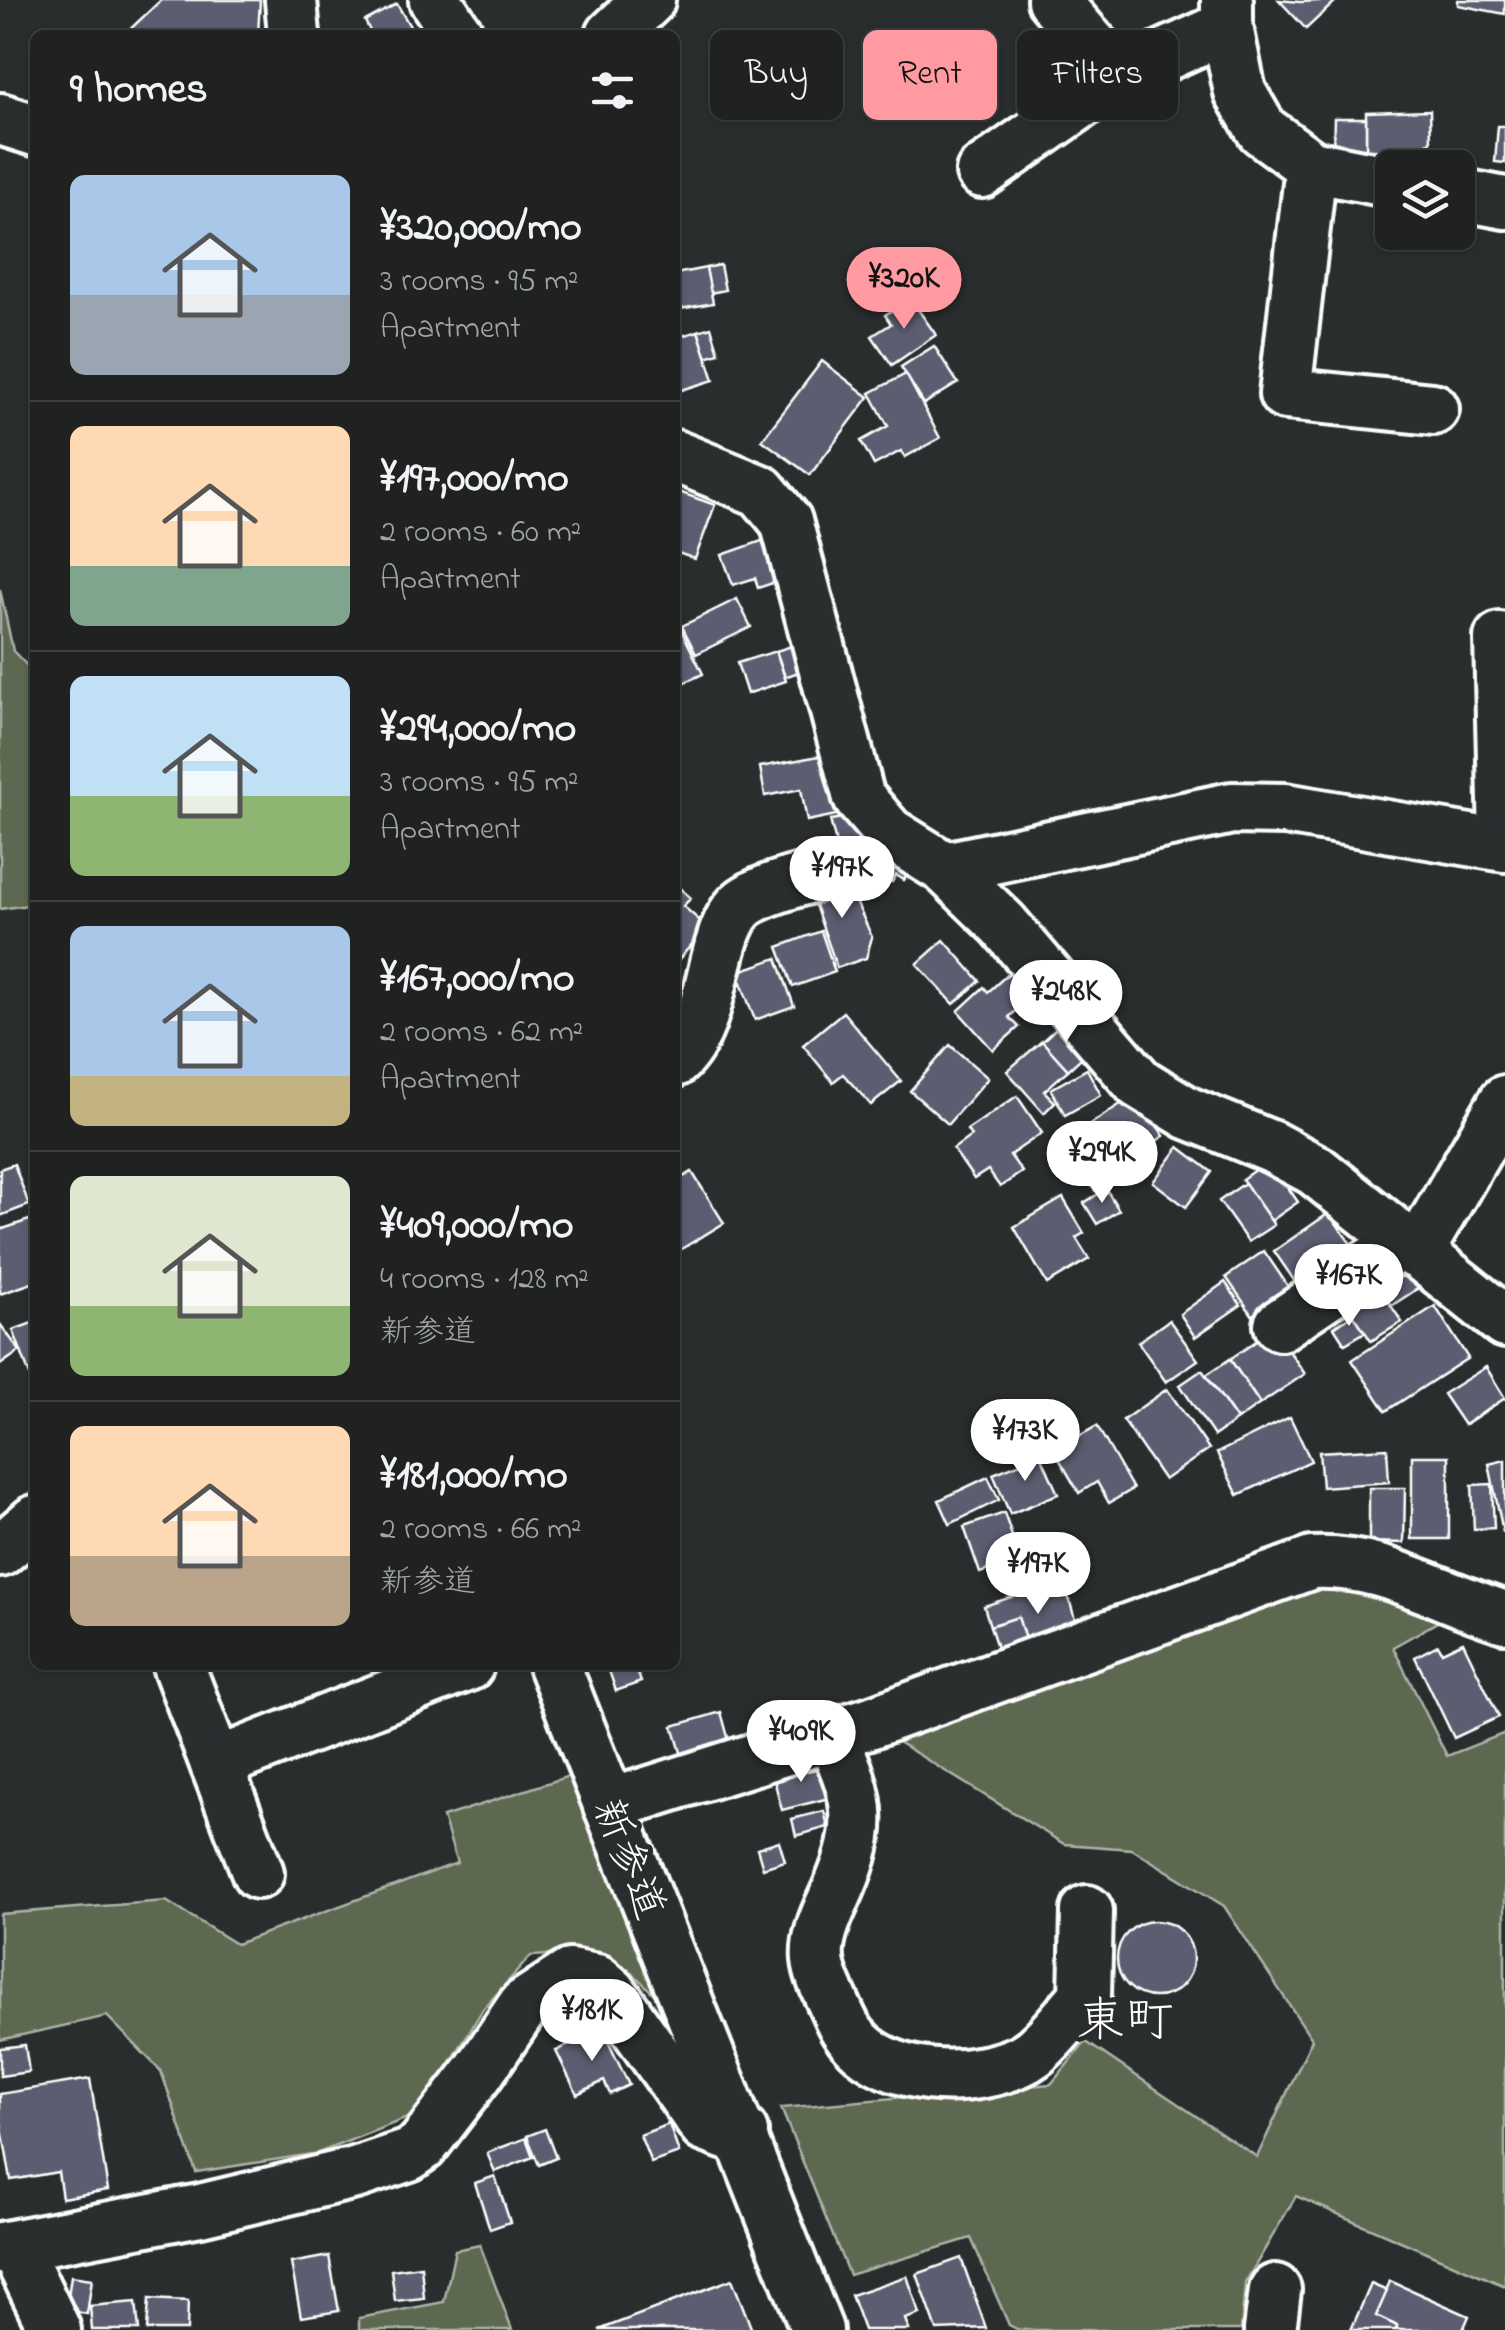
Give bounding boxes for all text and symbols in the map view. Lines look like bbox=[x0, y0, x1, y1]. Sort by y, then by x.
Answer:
chip: Buy bbox=[710, 30, 843, 120]
chip: Rent bbox=[863, 30, 997, 120]
chip: Filters bbox=[1017, 30, 1178, 120]
text: 9 homes bbox=[70, 60, 208, 121]
icon: filters bbox=[585, 63, 640, 118]
map controls bbox=[1375, 150, 1475, 250]
button: layers bbox=[1375, 150, 1475, 250]
text: ¥320,000/mo bbox=[380, 198, 582, 259]
icon: home bbox=[150, 215, 270, 335]
pin: ¥320K bbox=[834, 247, 974, 332]
text: ¥320K bbox=[869, 256, 939, 303]
text: 3 rooms · 95 m² bbox=[380, 259, 579, 306]
text: Apartment bbox=[380, 306, 521, 353]
text: ¥197,000/mo bbox=[380, 449, 569, 510]
icon: home bbox=[150, 466, 270, 586]
text: 2 rooms · 60 m² bbox=[380, 510, 581, 557]
text: Apartment bbox=[380, 557, 521, 604]
text: ¥294,000/mo bbox=[380, 699, 576, 760]
icon: home bbox=[150, 716, 270, 836]
text: 3 rooms · 95 m² bbox=[380, 760, 579, 807]
text: Apartment bbox=[380, 807, 521, 854]
pin: ¥197K bbox=[772, 836, 912, 921]
text: ¥197K bbox=[812, 845, 873, 892]
text: ¥167,000/mo bbox=[380, 949, 575, 1010]
pin: ¥248K bbox=[996, 960, 1136, 1045]
icon: home bbox=[150, 966, 270, 1086]
text: ¥248K bbox=[1031, 969, 1101, 1016]
text: 2 rooms · 62 m² bbox=[380, 1010, 583, 1057]
text: Apartment bbox=[380, 1057, 521, 1104]
pin: ¥294K bbox=[1032, 1121, 1172, 1206]
text: ¥294K bbox=[1069, 1130, 1135, 1177]
text: ¥409,000/mo bbox=[380, 1196, 574, 1257]
icon: home bbox=[150, 1216, 270, 1336]
pin: ¥167K bbox=[1279, 1244, 1419, 1329]
text: ¥167K bbox=[1316, 1253, 1382, 1300]
text: 4 rooms · 128 m² bbox=[380, 1257, 589, 1304]
text: 新参道 bbox=[380, 1310, 476, 1357]
pin: ¥173K bbox=[955, 1399, 1095, 1484]
text: ¥173K bbox=[993, 1408, 1057, 1455]
text: ¥181,000/mo bbox=[380, 1446, 568, 1507]
icon: home bbox=[150, 1466, 270, 1586]
text: 2 rooms · 66 m² bbox=[380, 1507, 582, 1554]
pin: ¥197K bbox=[968, 1532, 1108, 1617]
text: ¥197K bbox=[1008, 1541, 1069, 1588]
text: 新参道 bbox=[380, 1560, 476, 1607]
pin: ¥409K bbox=[731, 1700, 871, 1785]
text: ¥409K bbox=[769, 1709, 833, 1756]
street label: 新参道 bbox=[575, 1790, 679, 1930]
pin: ¥181K bbox=[522, 1979, 662, 2064]
text: ¥181K bbox=[562, 1988, 622, 2035]
district label: 東町 bbox=[1077, 1988, 1173, 2058]

